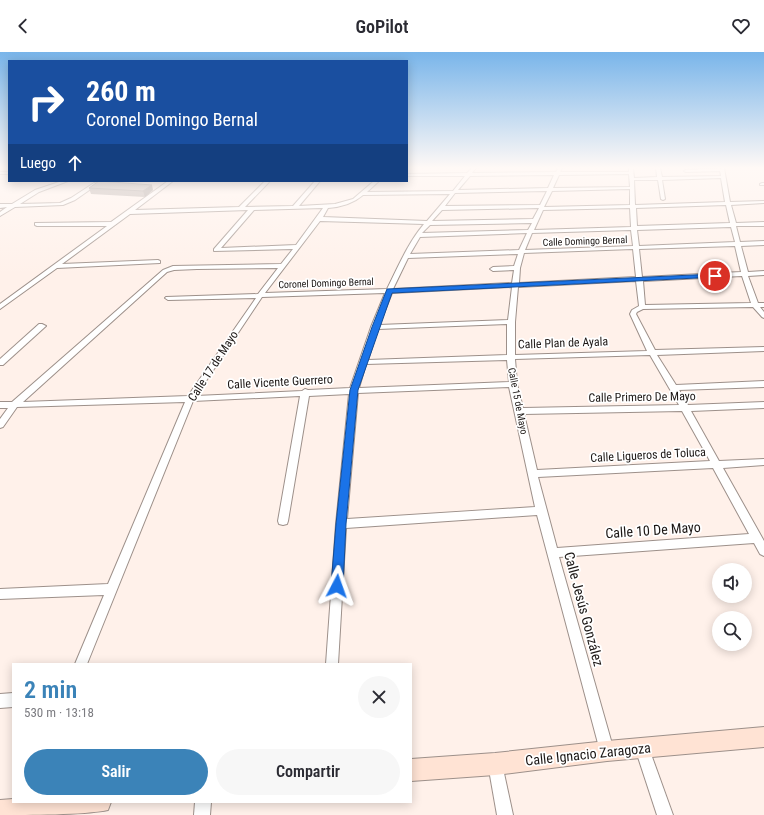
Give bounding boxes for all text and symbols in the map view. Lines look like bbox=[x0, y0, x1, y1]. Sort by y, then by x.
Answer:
icon: back bbox=[12, 15, 34, 37]
icon: heart bbox=[730, 15, 752, 37]
text: GoPilot bbox=[355, 16, 409, 37]
text: 260 m bbox=[86, 75, 156, 108]
icon: right bbox=[20, 76, 72, 128]
text: Coronel Domingo Bernal bbox=[86, 109, 258, 130]
icon: ahead bbox=[64, 152, 86, 174]
text: Luego bbox=[20, 154, 56, 172]
street label: Calle Domingo Bernal bbox=[542, 234, 628, 248]
pin bbox=[698, 259, 732, 293]
icon: arrive bbox=[704, 265, 726, 287]
street label: Coronel Domingo Bernal bbox=[278, 276, 374, 290]
street label: Calle 17 de Mayo bbox=[185, 328, 241, 404]
street label: Calle Plan de Ayala bbox=[518, 334, 609, 352]
street label: Calle 15 de Mayo bbox=[506, 367, 530, 435]
street label: Calle Vicente Guerrero bbox=[227, 372, 333, 392]
street label: Calle Primero De Mayo bbox=[588, 389, 696, 405]
street label: Calle Ligueros de Toluca bbox=[590, 445, 706, 465]
street label: Calle 10 De Mayo bbox=[605, 519, 701, 541]
street label: Calle Jesús González bbox=[561, 550, 607, 668]
map controls bbox=[712, 563, 752, 651]
button: sound bbox=[712, 563, 752, 603]
position arrow bbox=[316, 565, 358, 607]
button: search bbox=[712, 611, 752, 651]
text: 2 min bbox=[24, 676, 77, 704]
button: close bbox=[358, 676, 400, 718]
text: 530 m · 13:18 bbox=[24, 705, 94, 720]
street label: Calle Ignacio Zaragoza bbox=[524, 739, 652, 769]
button: Salir bbox=[24, 749, 208, 795]
button: Compartir bbox=[216, 749, 400, 795]

